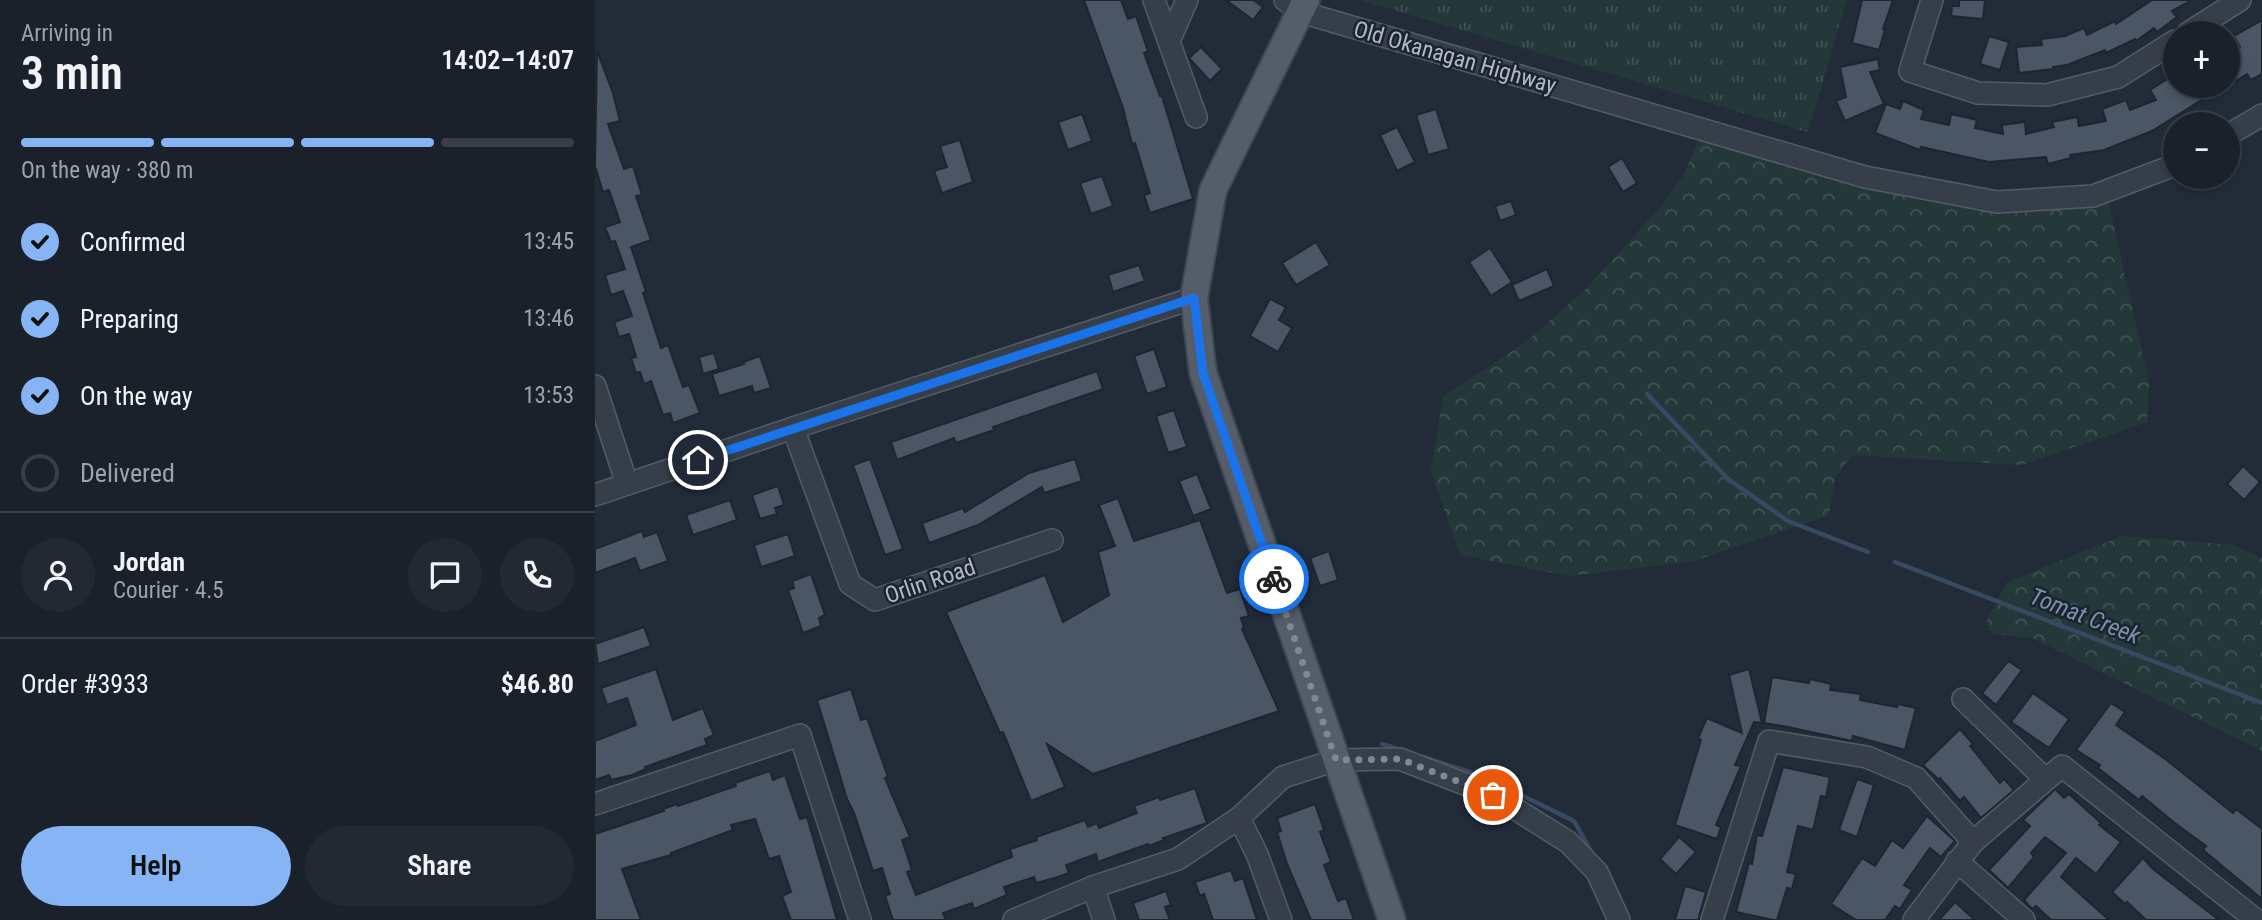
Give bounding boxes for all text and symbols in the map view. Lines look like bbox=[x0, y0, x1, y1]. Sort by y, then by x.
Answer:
street label: Old Okanagan Highway bbox=[1351, 16, 1560, 99]
text: Arriving in bbox=[21, 20, 113, 47]
map controls bbox=[2163, 21, 2240, 189]
button: + bbox=[2163, 21, 2240, 98]
text: 14:02–14:07 bbox=[441, 45, 574, 75]
text: 3 min bbox=[21, 46, 123, 100]
button: − bbox=[2163, 112, 2240, 189]
text: On the way · 380 m bbox=[21, 157, 193, 184]
icon: check bbox=[21, 223, 59, 261]
text: Confirmed bbox=[80, 227, 186, 257]
text: 13:45 bbox=[523, 228, 574, 255]
icon: check bbox=[21, 300, 59, 338]
text: Preparing bbox=[80, 304, 179, 334]
text: 13:46 bbox=[523, 305, 574, 332]
icon: check bbox=[21, 377, 59, 415]
text: On the way bbox=[80, 381, 193, 411]
text: 13:53 bbox=[523, 382, 574, 409]
pin bbox=[668, 430, 728, 490]
icon: home bbox=[679, 441, 717, 479]
text: Delivered bbox=[80, 458, 175, 488]
button: person bbox=[21, 538, 95, 612]
button: chat bbox=[408, 538, 482, 612]
button: phone bbox=[500, 538, 574, 612]
courier bbox=[1239, 544, 1309, 614]
text: Jordan bbox=[113, 547, 185, 577]
street label: Orlin Road bbox=[881, 553, 979, 610]
icon: bike bbox=[1255, 560, 1293, 598]
text: Courier · 4.5 bbox=[113, 577, 224, 604]
water label: Tomat Creek bbox=[2026, 582, 2145, 650]
text: Order #3933 bbox=[21, 669, 149, 699]
text: $46.80 bbox=[501, 669, 574, 699]
pin bbox=[1463, 765, 1523, 825]
icon: bag bbox=[1474, 776, 1512, 814]
button: Help bbox=[21, 826, 291, 906]
button: Share bbox=[305, 826, 574, 906]

